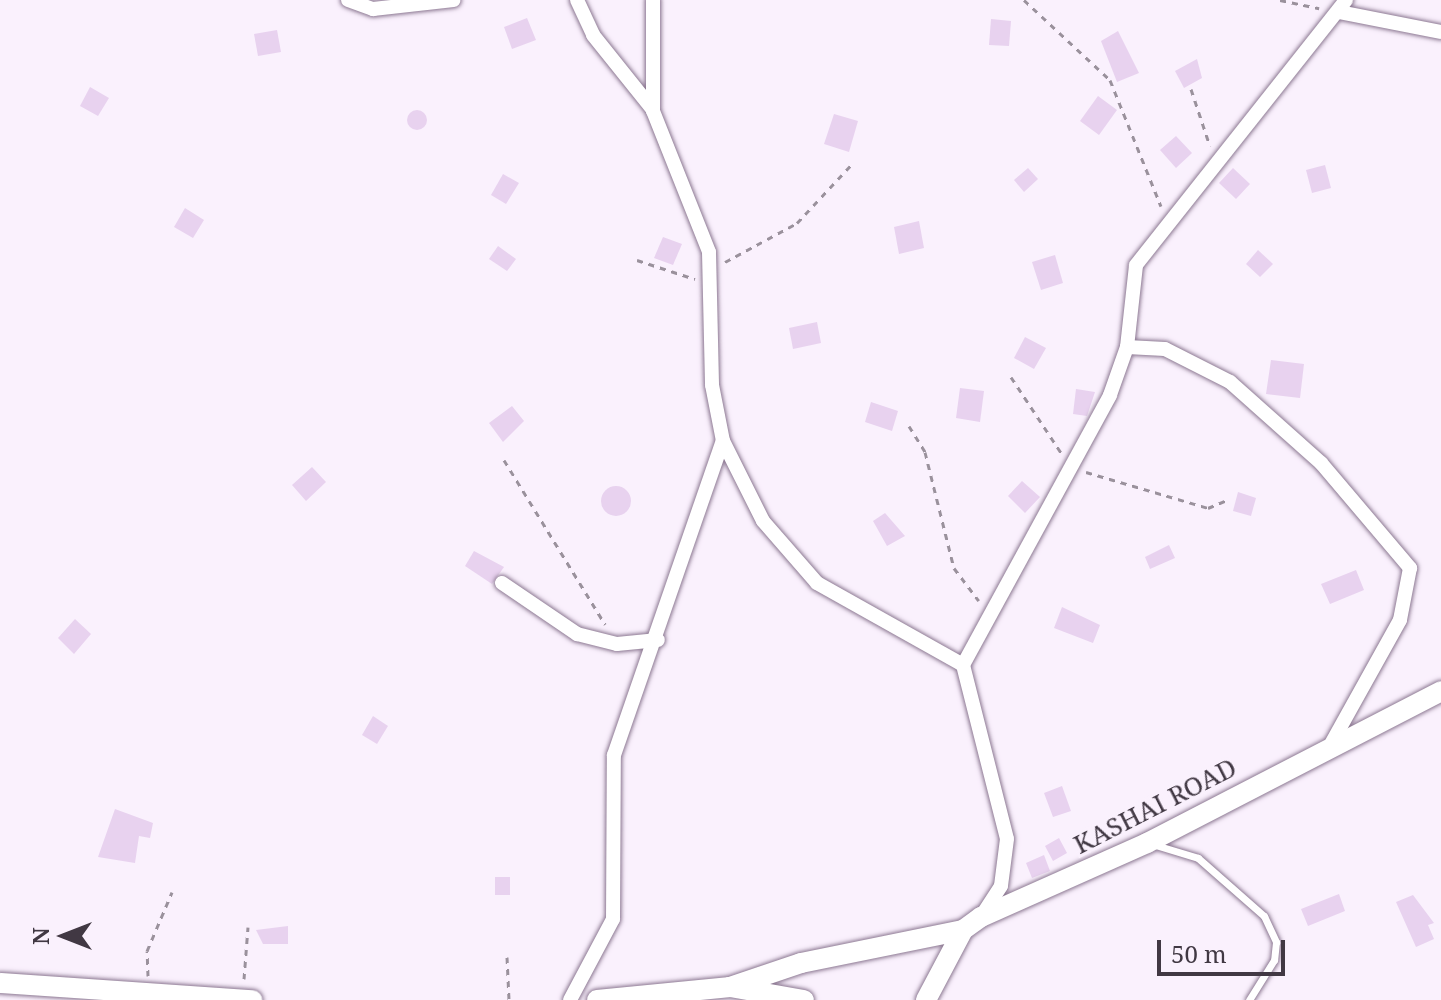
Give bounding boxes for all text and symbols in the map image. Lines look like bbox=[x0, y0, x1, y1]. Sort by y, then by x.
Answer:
street label: KASHAI ROAD bbox=[1068, 752, 1242, 860]
north arrow bbox=[24, 896, 104, 976]
scale bar bbox=[1161, 924, 1289, 974]
text: N bbox=[25, 927, 55, 945]
text: 50 m bbox=[1171, 937, 1227, 970]

